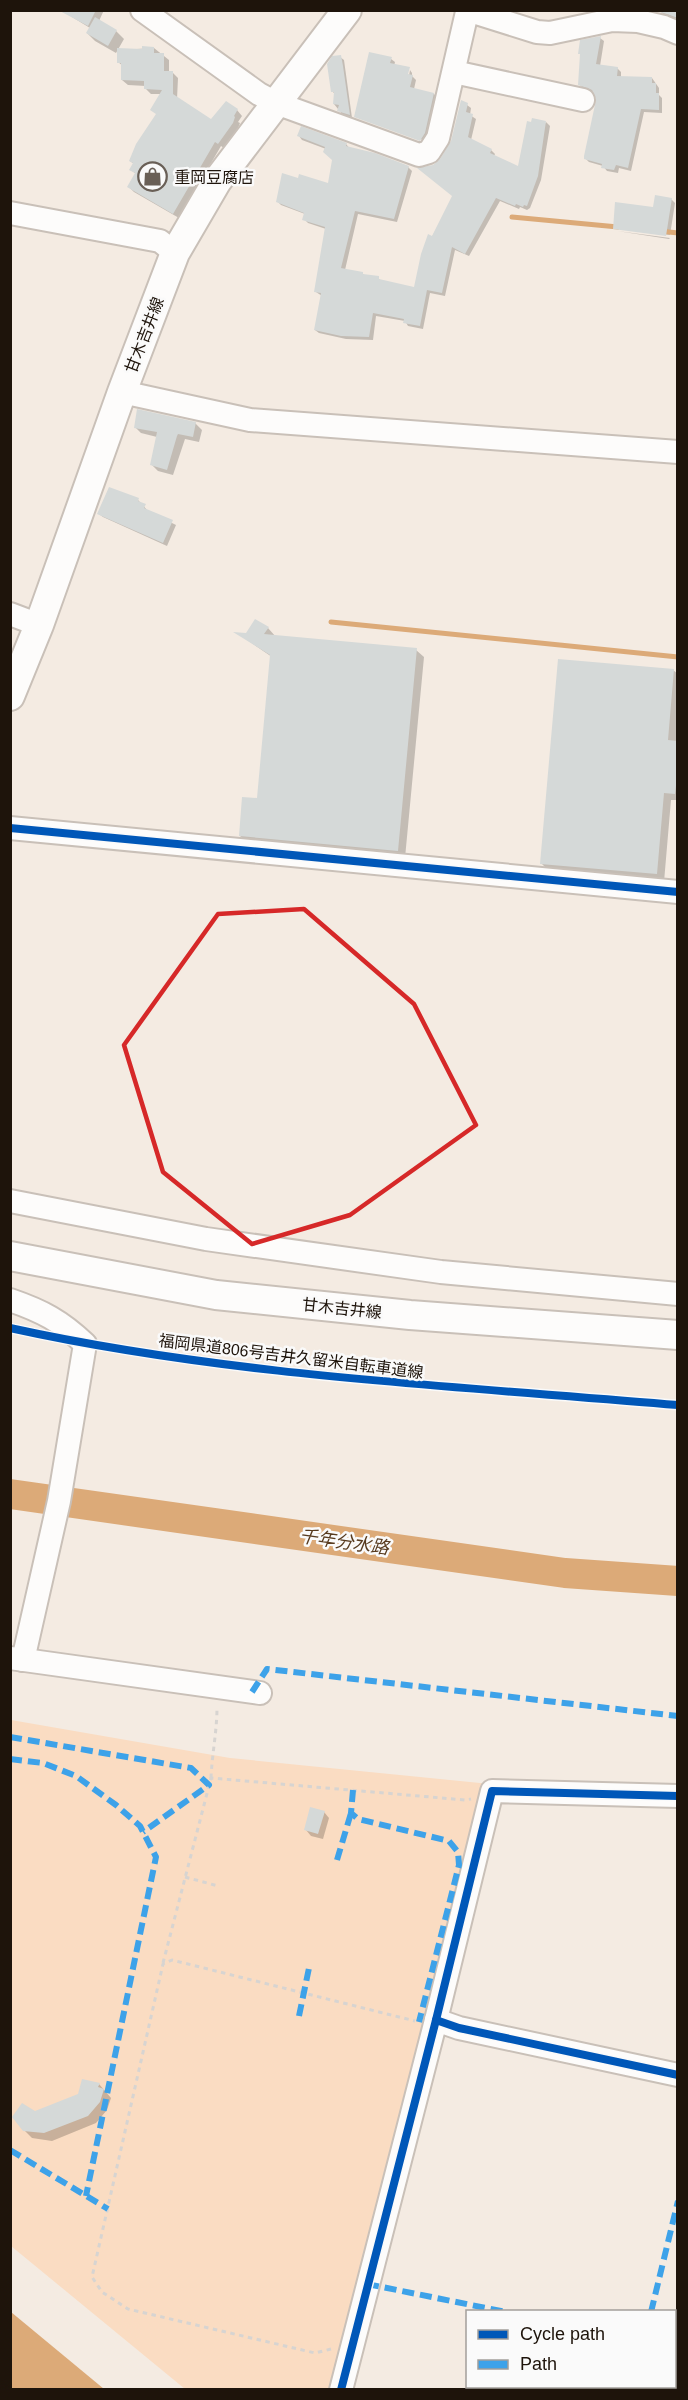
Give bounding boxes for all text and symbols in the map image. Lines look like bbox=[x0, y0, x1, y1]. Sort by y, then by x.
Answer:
shop icon: 重岡豆腐店 bbox=[137, 161, 169, 193]
place label: 重岡豆腐店 bbox=[174, 169, 254, 186]
street label: 甘木吉井線 bbox=[122, 295, 167, 376]
street label: 甘木吉井線 bbox=[301, 1296, 383, 1321]
street label: 福岡県道806号吉井久留米自転車道線 bbox=[158, 1332, 424, 1381]
water label: 千年分水路 bbox=[298, 1526, 392, 1558]
legend bbox=[466, 2310, 676, 2388]
text: Cycle path bbox=[520, 2324, 605, 2344]
text: Path bbox=[520, 2354, 557, 2374]

